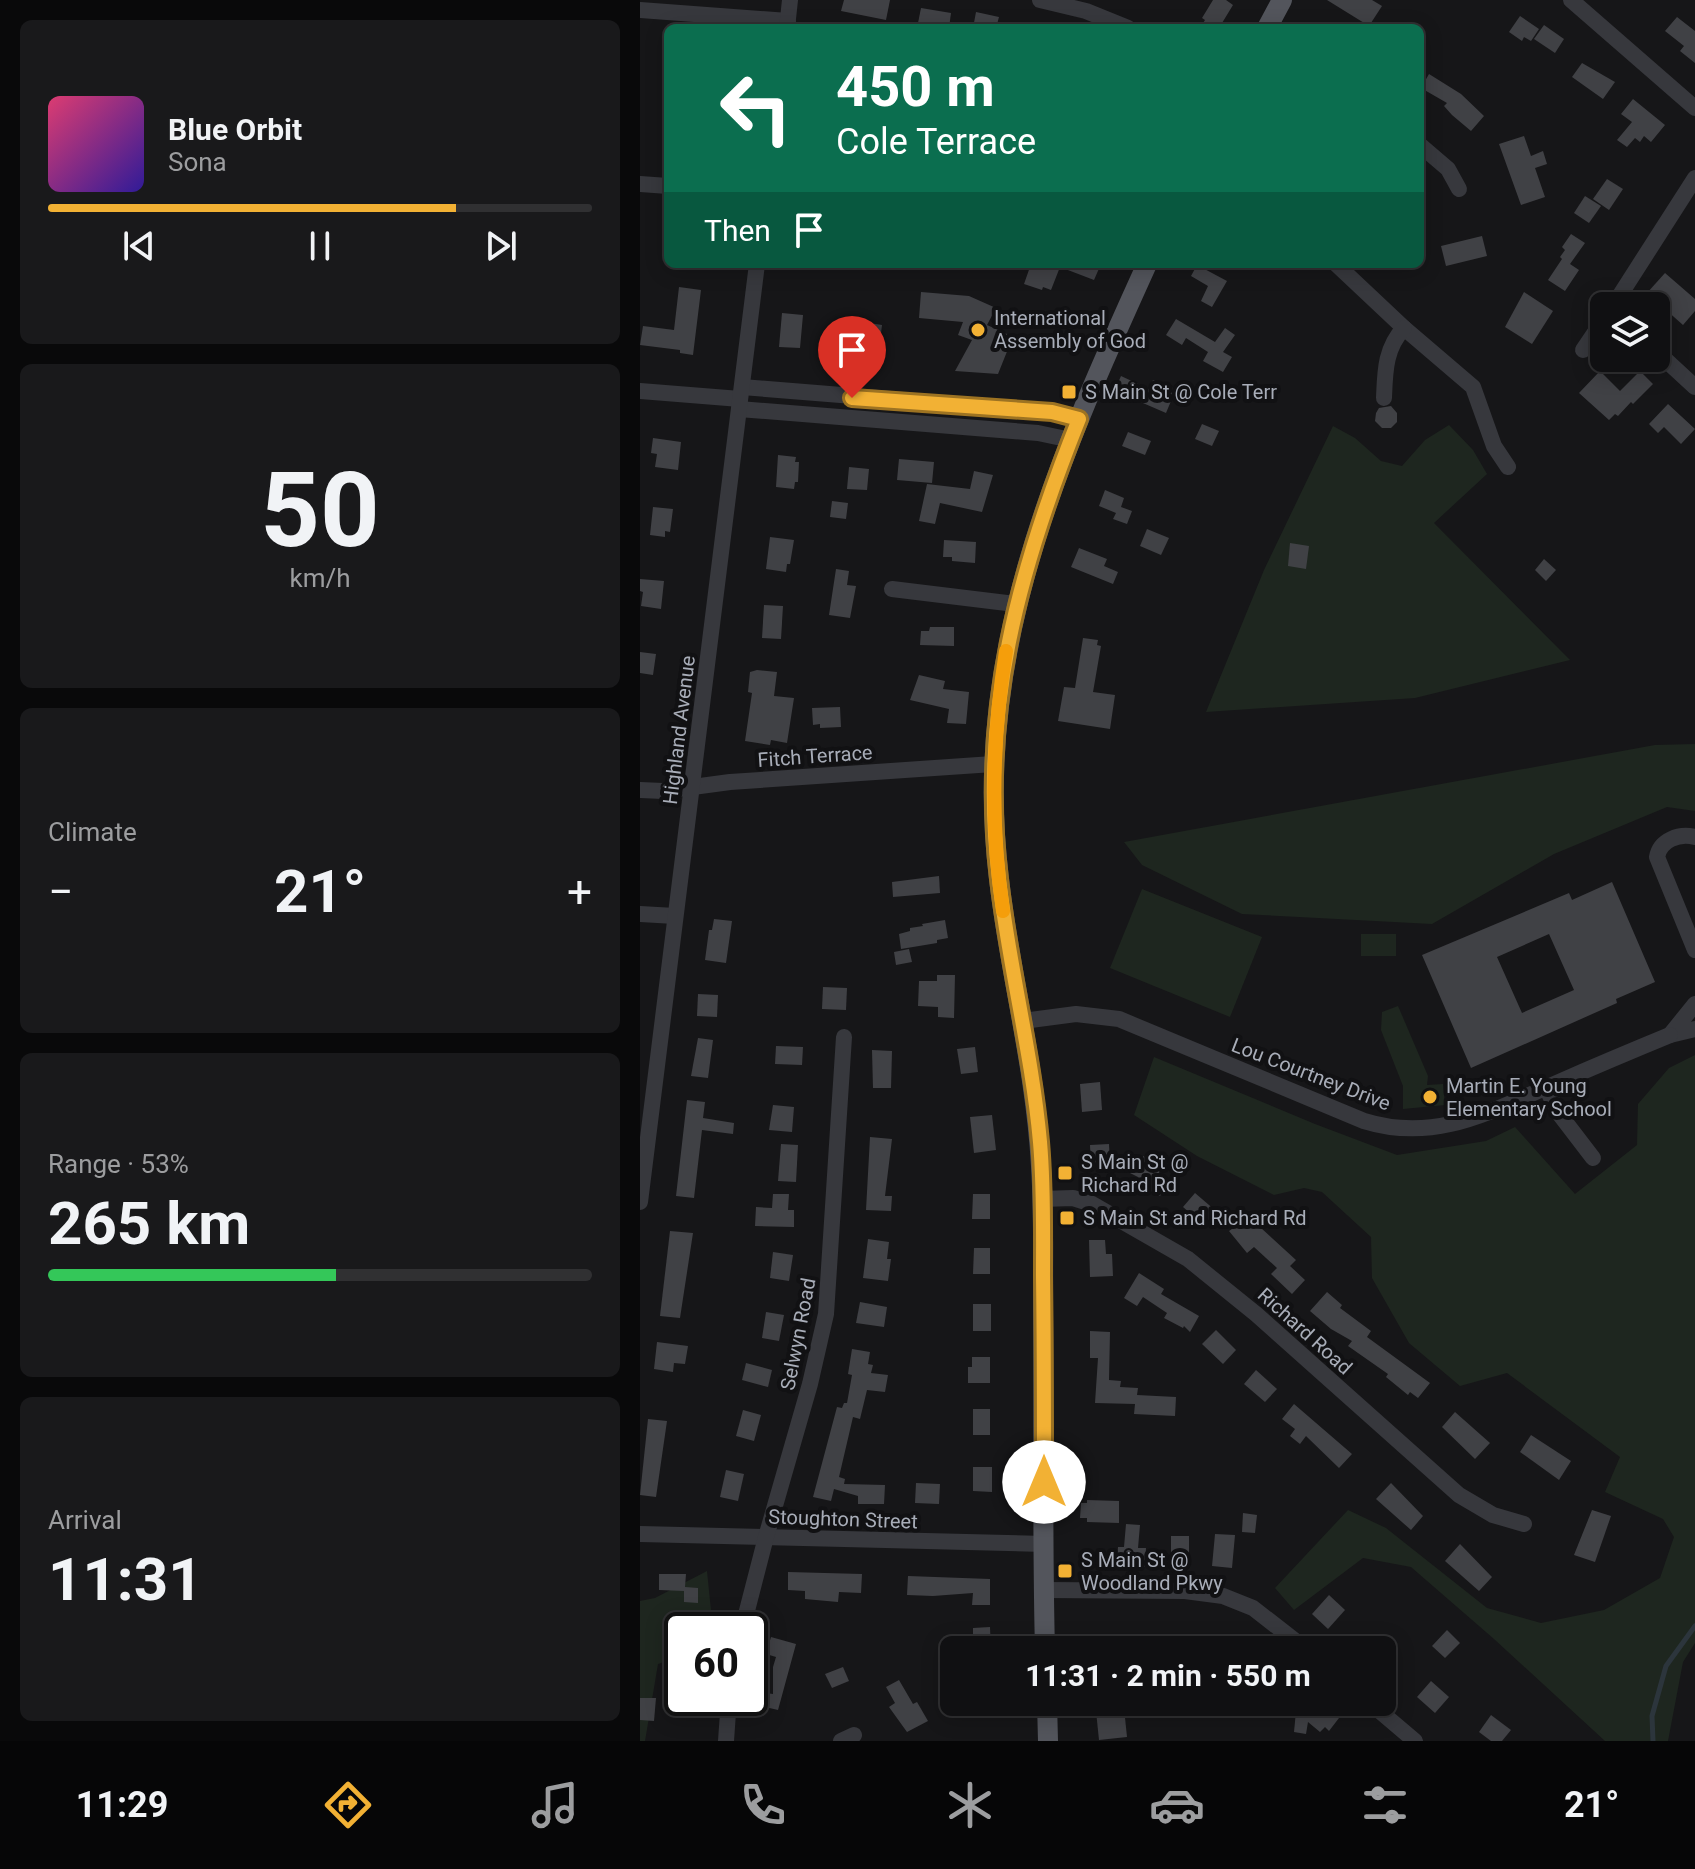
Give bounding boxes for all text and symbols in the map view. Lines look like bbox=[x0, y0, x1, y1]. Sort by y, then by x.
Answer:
text: 450 m bbox=[836, 54, 995, 120]
icon: left bbox=[704, 56, 808, 160]
text: Blue Orbit bbox=[168, 112, 302, 147]
text: Cole Terrace bbox=[836, 121, 1036, 163]
text: Sona bbox=[168, 147, 227, 177]
icon: arrive bbox=[787, 208, 831, 252]
text: Then bbox=[704, 213, 771, 248]
icon: previous bbox=[117, 224, 161, 268]
icon: pause bbox=[298, 224, 342, 268]
icon: next bbox=[479, 224, 523, 268]
map controls bbox=[1590, 292, 1670, 372]
button: layers bbox=[1590, 292, 1670, 372]
place label: International Assembly of God bbox=[994, 306, 1146, 353]
pin bbox=[818, 316, 886, 398]
marker: International Assembly of God bbox=[969, 321, 987, 339]
icon: arrive bbox=[830, 328, 874, 372]
place label: S Main St @ Cole Terr bbox=[1085, 380, 1277, 404]
marker: S Main St @ Cole Terr bbox=[1060, 383, 1078, 401]
text: 50 bbox=[260, 450, 380, 571]
text: km/h bbox=[289, 563, 351, 593]
street label: Highland Avenue bbox=[658, 654, 700, 806]
street label: Fitch Terrace bbox=[757, 740, 873, 772]
text: Climate bbox=[48, 817, 137, 847]
text: 21° bbox=[274, 856, 366, 927]
text: − bbox=[48, 866, 73, 918]
text: + bbox=[567, 866, 592, 918]
street label: Lou Courtney Drive bbox=[1228, 1033, 1394, 1115]
place label: Martin E. Young Elementary School bbox=[1446, 1074, 1612, 1121]
marker: Martin E. Young Elementary School bbox=[1421, 1088, 1439, 1106]
text: Range · 53% bbox=[48, 1149, 189, 1179]
place label: S Main St @ Richard Rd bbox=[1081, 1150, 1188, 1197]
marker: S Main St @ Richard Rd bbox=[1056, 1164, 1074, 1182]
text: 265 km bbox=[48, 1188, 250, 1259]
place label: S Main St and Richard Rd bbox=[1083, 1206, 1307, 1230]
marker: S Main St and Richard Rd bbox=[1058, 1209, 1076, 1227]
street label: Selwyn Road bbox=[775, 1276, 821, 1392]
street label: Richard Road bbox=[1253, 1283, 1357, 1379]
position arrow bbox=[1002, 1440, 1086, 1524]
street label: Stoughton Street bbox=[768, 1504, 918, 1534]
text: Arrival bbox=[48, 1505, 122, 1535]
text: 11:31 bbox=[48, 1544, 203, 1615]
place label: S Main St @ Woodland Pkwy bbox=[1081, 1548, 1223, 1595]
marker: S Main St @ Woodland Pkwy bbox=[1056, 1562, 1074, 1580]
speed limit sign: 60 bbox=[664, 1612, 768, 1716]
text: 11:31 · 2 min · 550 m bbox=[1025, 1658, 1311, 1693]
icon: directions bbox=[320, 1777, 376, 1833]
icon: music bbox=[527, 1777, 583, 1833]
icon: phone bbox=[735, 1777, 791, 1833]
icon: climate bbox=[942, 1777, 998, 1833]
icon: car bbox=[1149, 1777, 1205, 1833]
icon: filters bbox=[1357, 1777, 1413, 1833]
text: 11:29 bbox=[76, 1784, 168, 1826]
text: 21° bbox=[1564, 1784, 1619, 1826]

